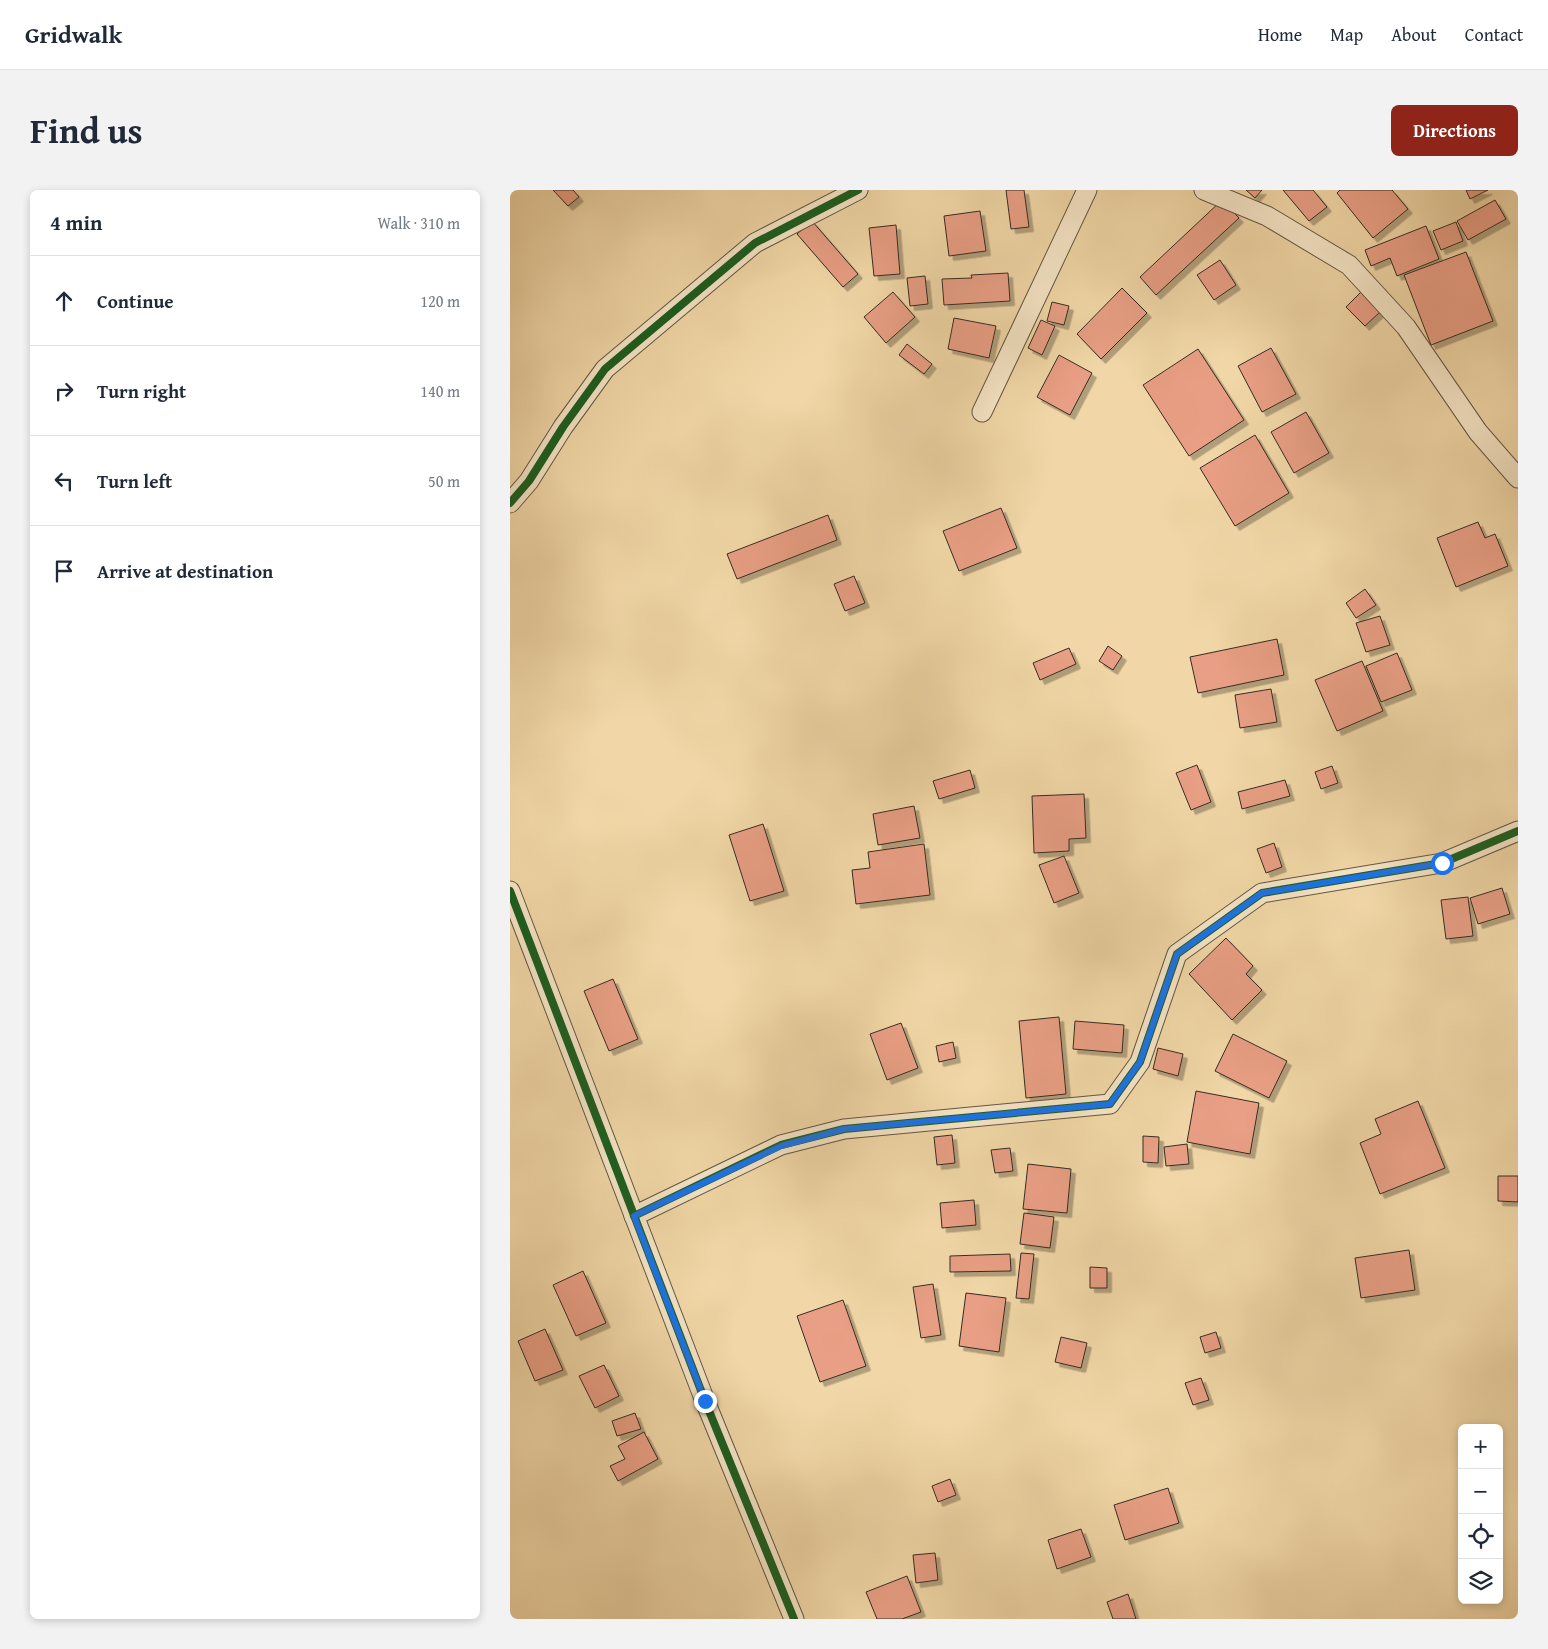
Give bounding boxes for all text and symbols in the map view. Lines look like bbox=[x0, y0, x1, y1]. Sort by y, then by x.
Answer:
text: Gridwalk bbox=[25, 17, 122, 52]
text: Home bbox=[1258, 21, 1302, 48]
text: Map bbox=[1330, 21, 1363, 48]
text: About bbox=[1391, 21, 1437, 48]
text: Contact bbox=[1465, 21, 1523, 48]
text: Find us bbox=[30, 105, 143, 156]
button: Directions bbox=[1391, 105, 1518, 156]
text: 4 min bbox=[50, 207, 102, 238]
text: Walk · 310 m bbox=[377, 211, 460, 235]
icon: ahead bbox=[50, 287, 78, 315]
text: Continue bbox=[97, 287, 174, 315]
text: 120 m bbox=[420, 289, 460, 313]
icon: right bbox=[50, 377, 78, 405]
text: Turn right bbox=[97, 377, 186, 405]
text: 140 m bbox=[420, 379, 460, 403]
icon: left bbox=[50, 467, 78, 495]
text: Turn left bbox=[97, 467, 172, 495]
text: 50 m bbox=[428, 469, 460, 493]
icon: arrive bbox=[50, 557, 78, 585]
text: Arrive at destination bbox=[97, 557, 273, 585]
route start bbox=[1431, 852, 1454, 875]
route end bbox=[694, 1390, 717, 1413]
map controls bbox=[1458, 1424, 1503, 1604]
button: + bbox=[1458, 1424, 1503, 1469]
button: − bbox=[1458, 1469, 1503, 1514]
button: locate bbox=[1458, 1514, 1503, 1559]
button: layers bbox=[1458, 1559, 1503, 1604]

